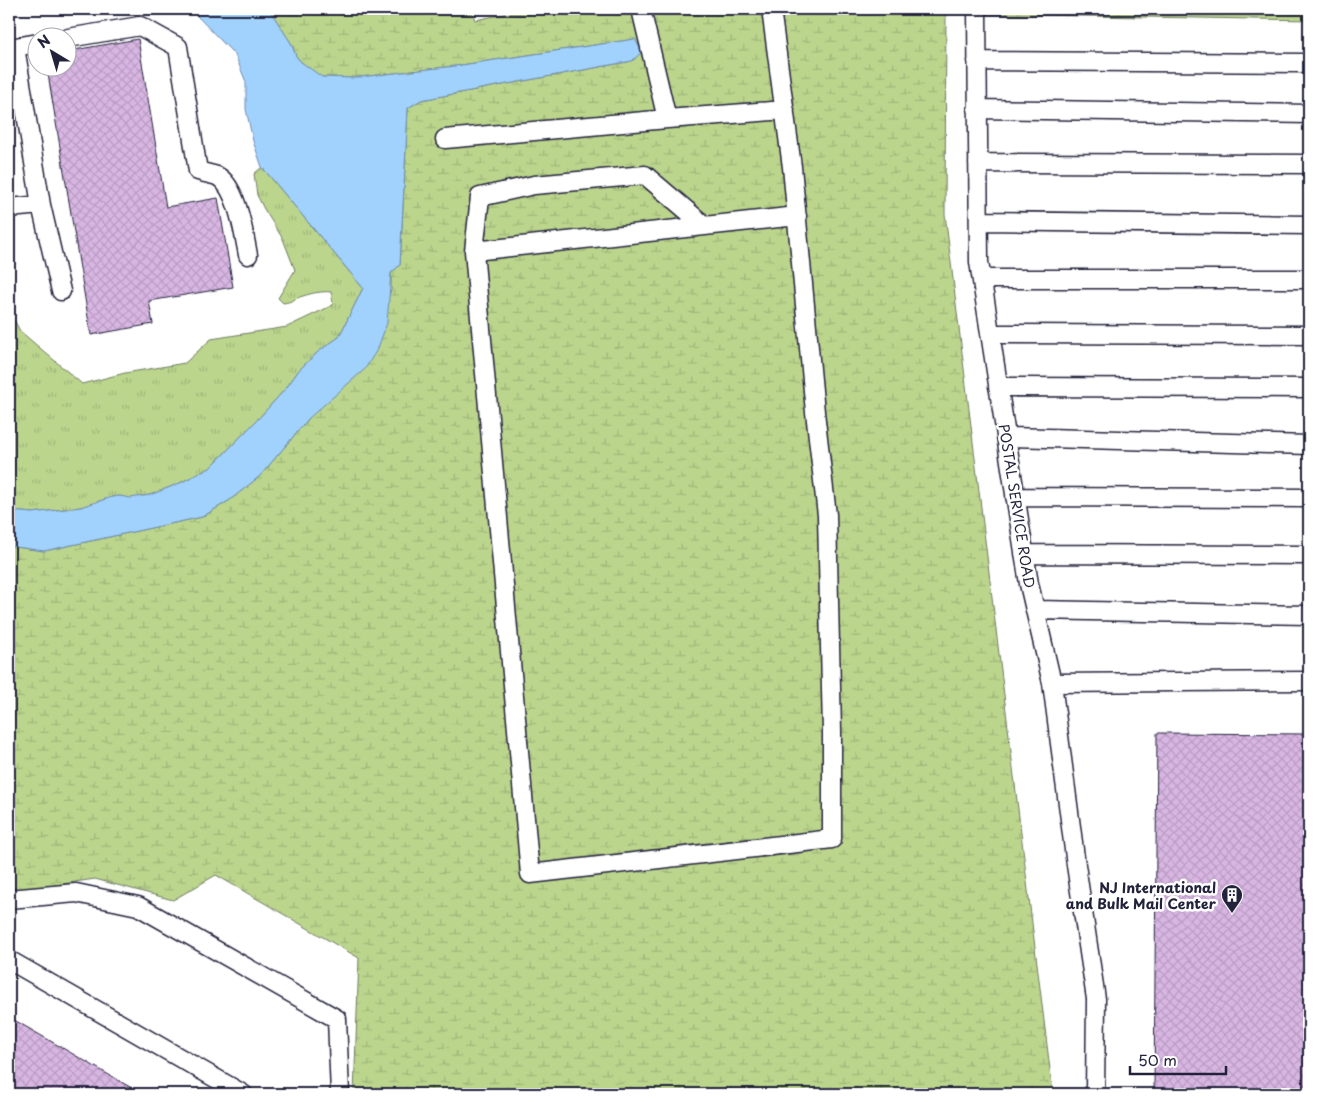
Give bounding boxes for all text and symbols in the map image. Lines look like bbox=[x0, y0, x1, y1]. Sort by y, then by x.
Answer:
north arrow bbox=[28, 28, 78, 78]
text: N bbox=[33, 30, 55, 53]
street label: POSTAL SERVICE ROAD bbox=[994, 422, 1040, 590]
place label: NJ International and Bulk Mail Center bbox=[1066, 877, 1217, 914]
building icon: NJ International and Bulk Mail Center bbox=[1220, 883, 1244, 914]
scale bar bbox=[1130, 1043, 1227, 1075]
text: 50 m bbox=[1138, 1048, 1177, 1071]

